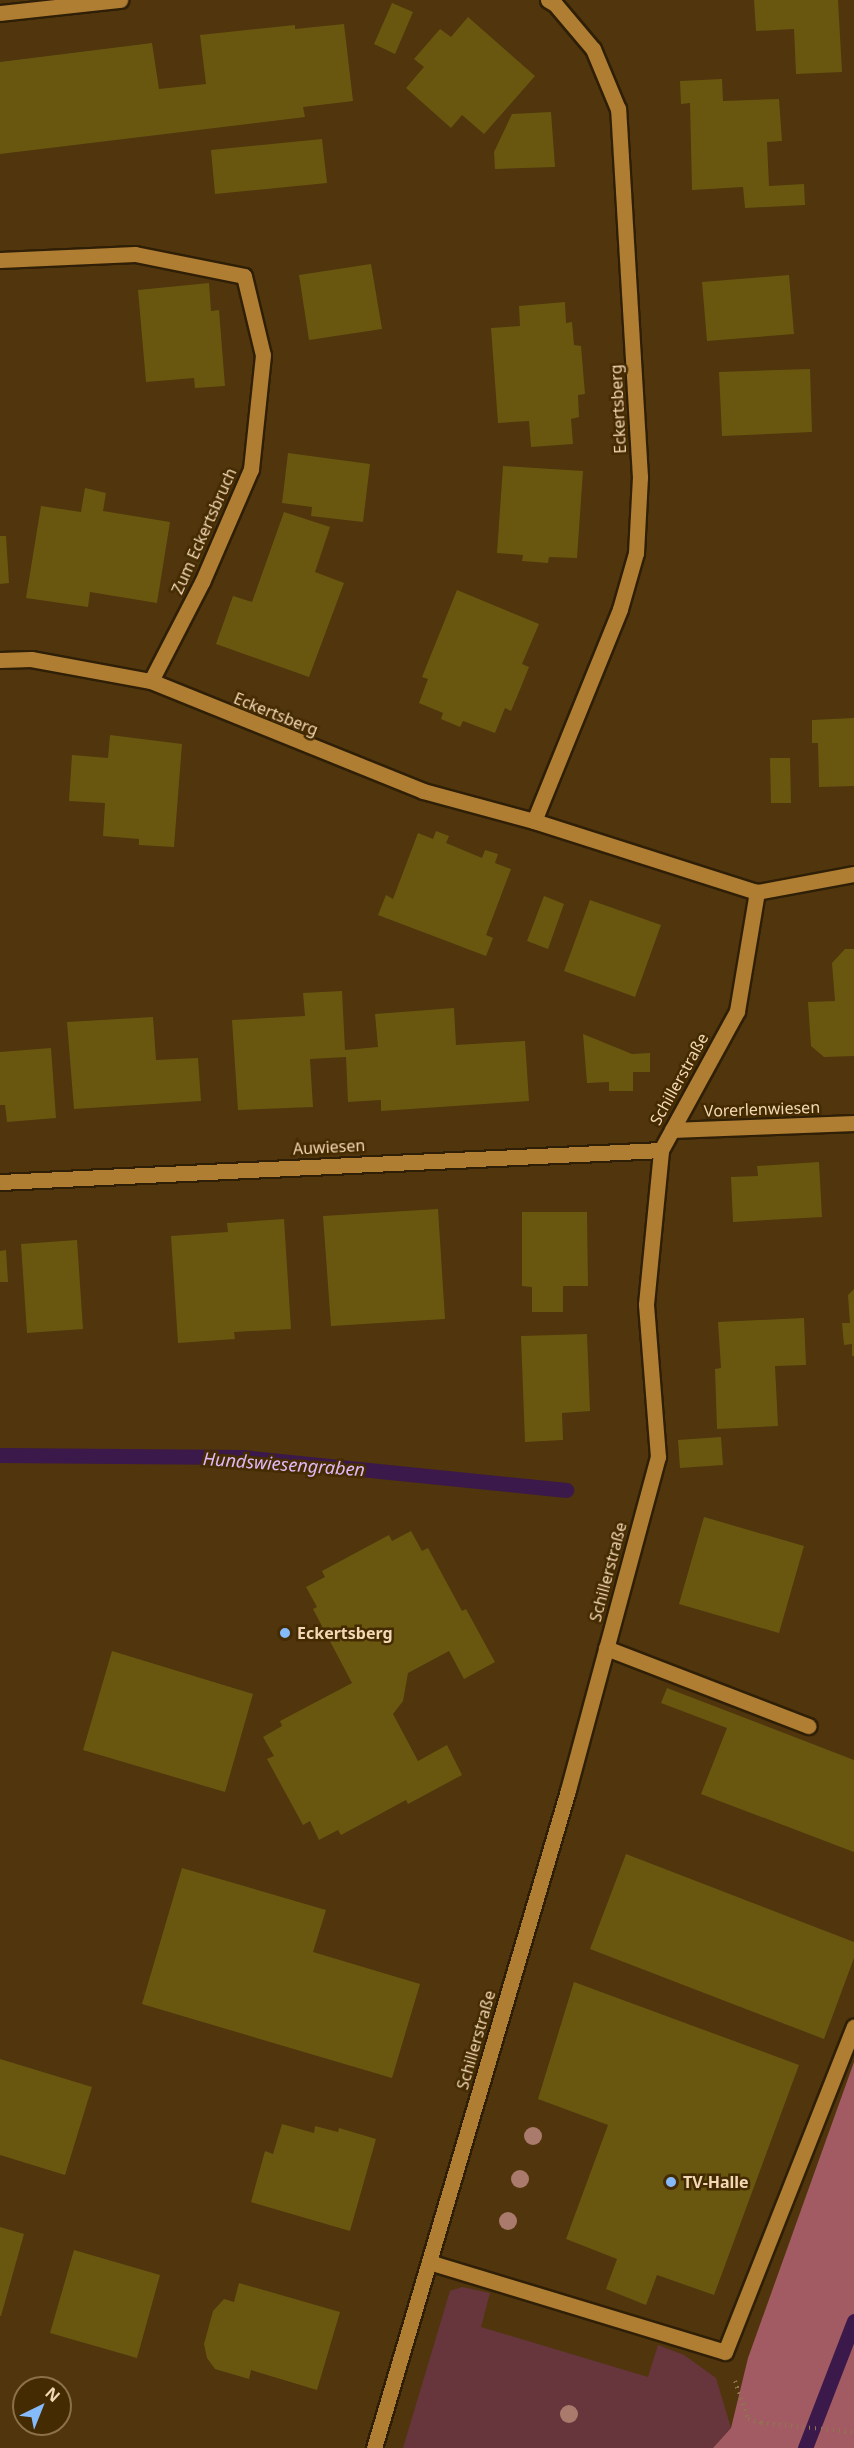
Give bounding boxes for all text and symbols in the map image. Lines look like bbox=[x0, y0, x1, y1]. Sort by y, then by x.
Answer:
street label: Eckertsberg bbox=[606, 364, 630, 454]
street label: Zum Eckertsbruch bbox=[168, 465, 240, 597]
street label: Eckertsberg bbox=[231, 688, 321, 740]
street label: Schillerstraße bbox=[646, 1030, 712, 1128]
street label: Vorerlenwiesen bbox=[704, 1097, 820, 1121]
street label: Auwiesen bbox=[292, 1136, 366, 1158]
water label: Hundswiesengraben bbox=[202, 1448, 366, 1480]
street label: Schillerstraße bbox=[586, 1520, 630, 1624]
place label: Eckertsberg bbox=[297, 1623, 393, 1643]
marker: Eckertsberg bbox=[278, 1626, 292, 1640]
street label: Schillerstraße bbox=[453, 1988, 499, 2092]
place label: TV-Halle bbox=[683, 2172, 749, 2192]
marker: TV-Halle bbox=[664, 2175, 678, 2189]
north arrow bbox=[12, 2376, 72, 2436]
text: N bbox=[41, 2382, 65, 2407]

